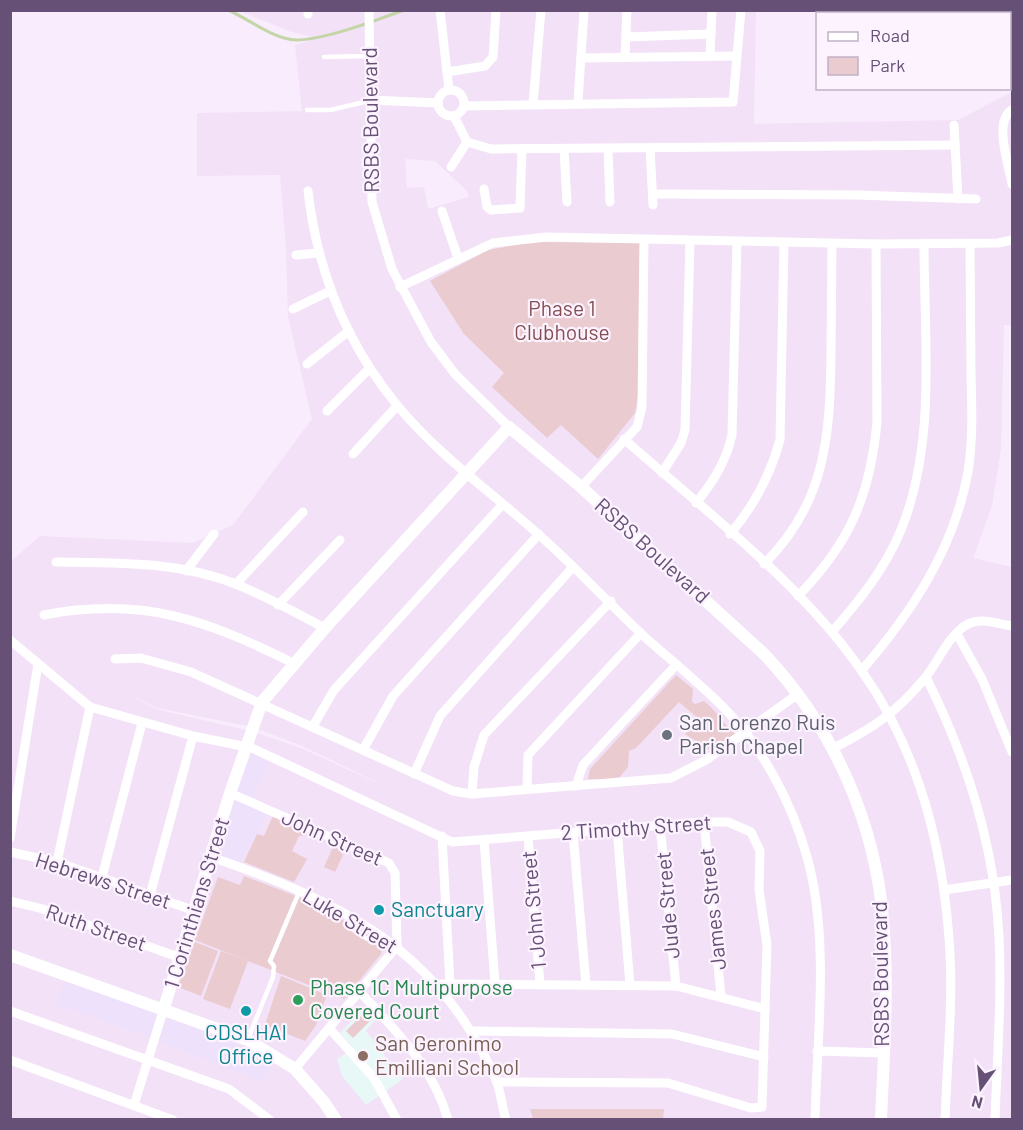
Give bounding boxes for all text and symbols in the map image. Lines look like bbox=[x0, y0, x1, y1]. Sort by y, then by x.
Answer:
legend bbox=[816, 12, 1011, 90]
text: Road bbox=[870, 24, 910, 46]
street label: RSBS Boulevard bbox=[356, 47, 383, 193]
text: Park bbox=[870, 54, 905, 76]
park label: Phase 1 Clubhouse bbox=[514, 295, 610, 344]
street label: RSBS Boulevard bbox=[590, 492, 716, 608]
place label: San Lorenzo Ruis Parish Chapel bbox=[679, 709, 835, 758]
marker: San Lorenzo Ruis Parish Chapel bbox=[660, 728, 674, 742]
street label: John Street bbox=[278, 803, 387, 870]
street label: 2 Timothy Street bbox=[560, 809, 712, 844]
street label: 1 Corinthians Street bbox=[158, 814, 234, 991]
street label: Hebrews Street bbox=[33, 846, 174, 913]
street label: James Street bbox=[693, 847, 730, 971]
street label: 1 John Street bbox=[515, 850, 550, 971]
street label: Jude Street bbox=[649, 850, 684, 960]
street label: Luke Street bbox=[299, 882, 403, 958]
place label: Sanctuary bbox=[391, 896, 484, 921]
street label: Ruth Street bbox=[43, 898, 150, 955]
street label: RSBS Boulevard bbox=[866, 901, 893, 1047]
marker: Sanctuary bbox=[372, 903, 386, 917]
place label: Phase 1C Multipurpose Covered Court bbox=[310, 974, 513, 1023]
marker: Phase 1C Multipurpose Covered Court bbox=[291, 993, 305, 1007]
marker: CDSLHAI Office bbox=[239, 1004, 253, 1018]
place label: CDSLHAI Office bbox=[205, 1019, 287, 1068]
place label: San Geronimo Emilliani School bbox=[375, 1030, 519, 1079]
marker: San Geronimo Emilliani School bbox=[356, 1049, 370, 1063]
north arrow bbox=[951, 1058, 1011, 1118]
text: N bbox=[969, 1092, 985, 1114]

